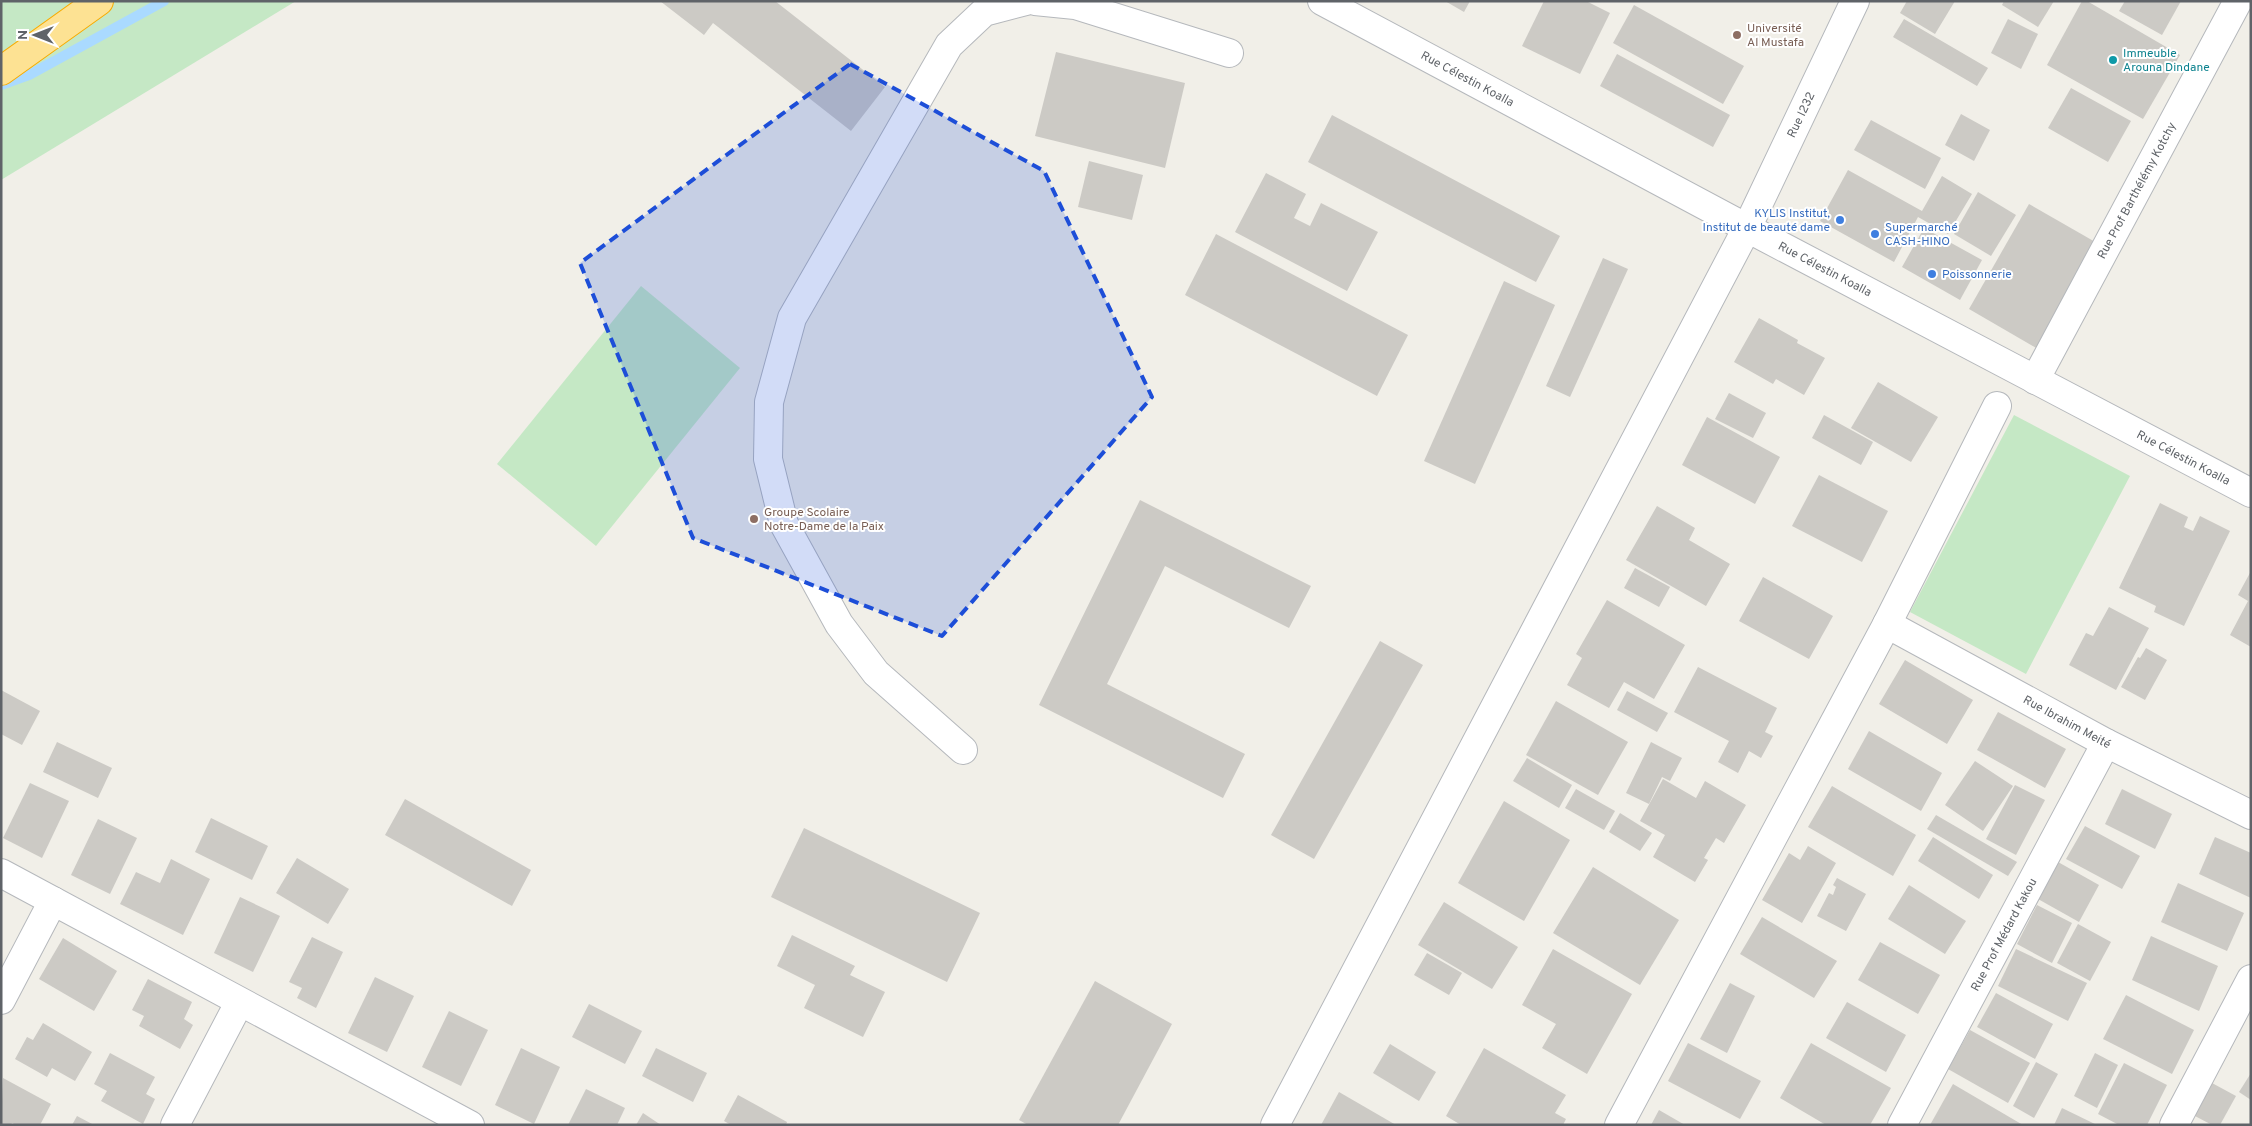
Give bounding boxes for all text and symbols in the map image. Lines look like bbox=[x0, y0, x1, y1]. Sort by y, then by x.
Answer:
north arrow bbox=[10, 10, 60, 60]
place label: Université Al Mustafa bbox=[1747, 21, 1804, 51]
marker: Université Al Mustafa bbox=[1731, 29, 1743, 41]
text: N bbox=[15, 30, 32, 40]
place label: Immeuble Arouna Dindane bbox=[2123, 46, 2210, 76]
street label: Rue Célestin Koalla bbox=[1418, 48, 1516, 111]
marker: Immeuble Arouna Dindane bbox=[2107, 54, 2119, 66]
street label: Rue I232 bbox=[1784, 90, 1820, 141]
street label: Rue Prof Barthélémy Kotchy bbox=[2094, 120, 2181, 262]
place label: KYLIS Institut, Institut de beauté dame bbox=[1703, 206, 1830, 236]
marker: KYLIS Institut, Institut de beauté dame bbox=[1834, 214, 1846, 226]
place label: Supermarché CASH-HINO bbox=[1885, 220, 1958, 250]
marker: Supermarché CASH-HINO bbox=[1869, 228, 1881, 240]
street label: Rue Célestin Koalla bbox=[1775, 239, 1874, 301]
place label: Poissonnerie bbox=[1942, 267, 2012, 283]
marker: Poissonnerie bbox=[1926, 268, 1938, 280]
street label: Rue Célestin Koalla bbox=[2134, 427, 2233, 490]
place label: Groupe Scolaire Notre-Dame de la Paix bbox=[764, 505, 884, 535]
marker: Groupe Scolaire Notre-Dame de la Paix bbox=[748, 513, 760, 525]
street label: Rue Ibrahim Meité bbox=[2020, 692, 2113, 753]
street label: Rue Prof Médard Kakou bbox=[1968, 876, 2041, 994]

